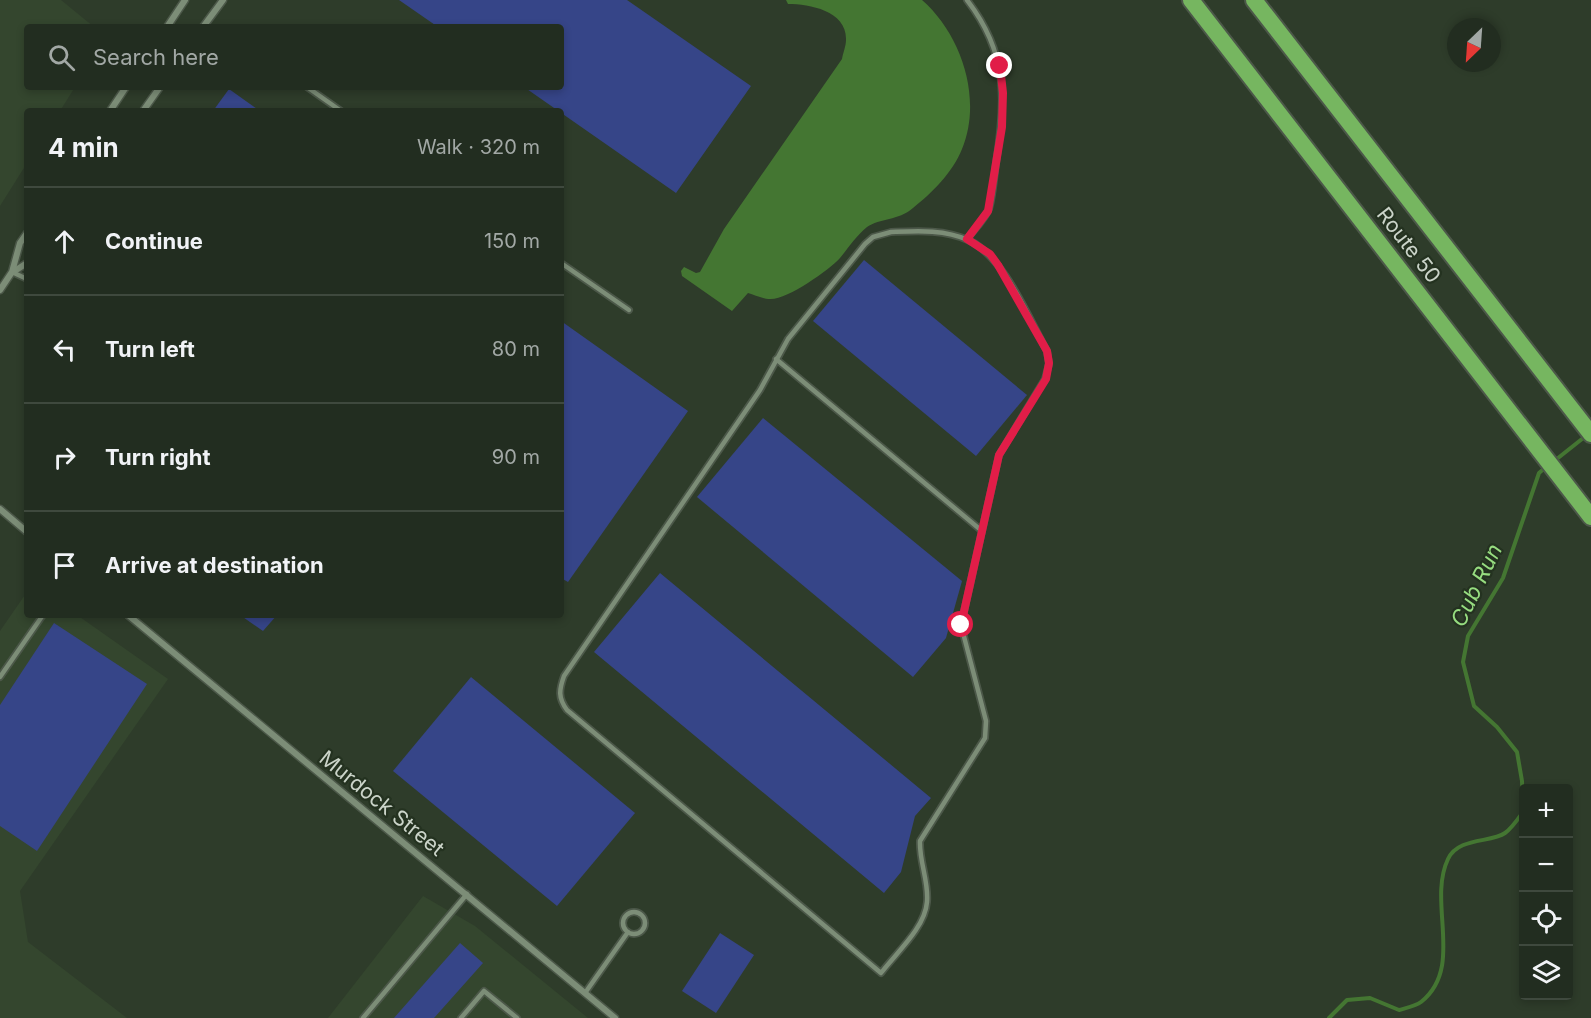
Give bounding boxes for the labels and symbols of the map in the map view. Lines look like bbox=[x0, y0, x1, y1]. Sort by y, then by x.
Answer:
north arrow bbox=[1447, 18, 1501, 72]
route end bbox=[986, 52, 1012, 78]
street label: Route 50 bbox=[1372, 202, 1446, 288]
water label: Cub Run bbox=[1445, 539, 1507, 631]
route start bbox=[947, 611, 973, 637]
street label: Murdock Street bbox=[315, 745, 449, 861]

